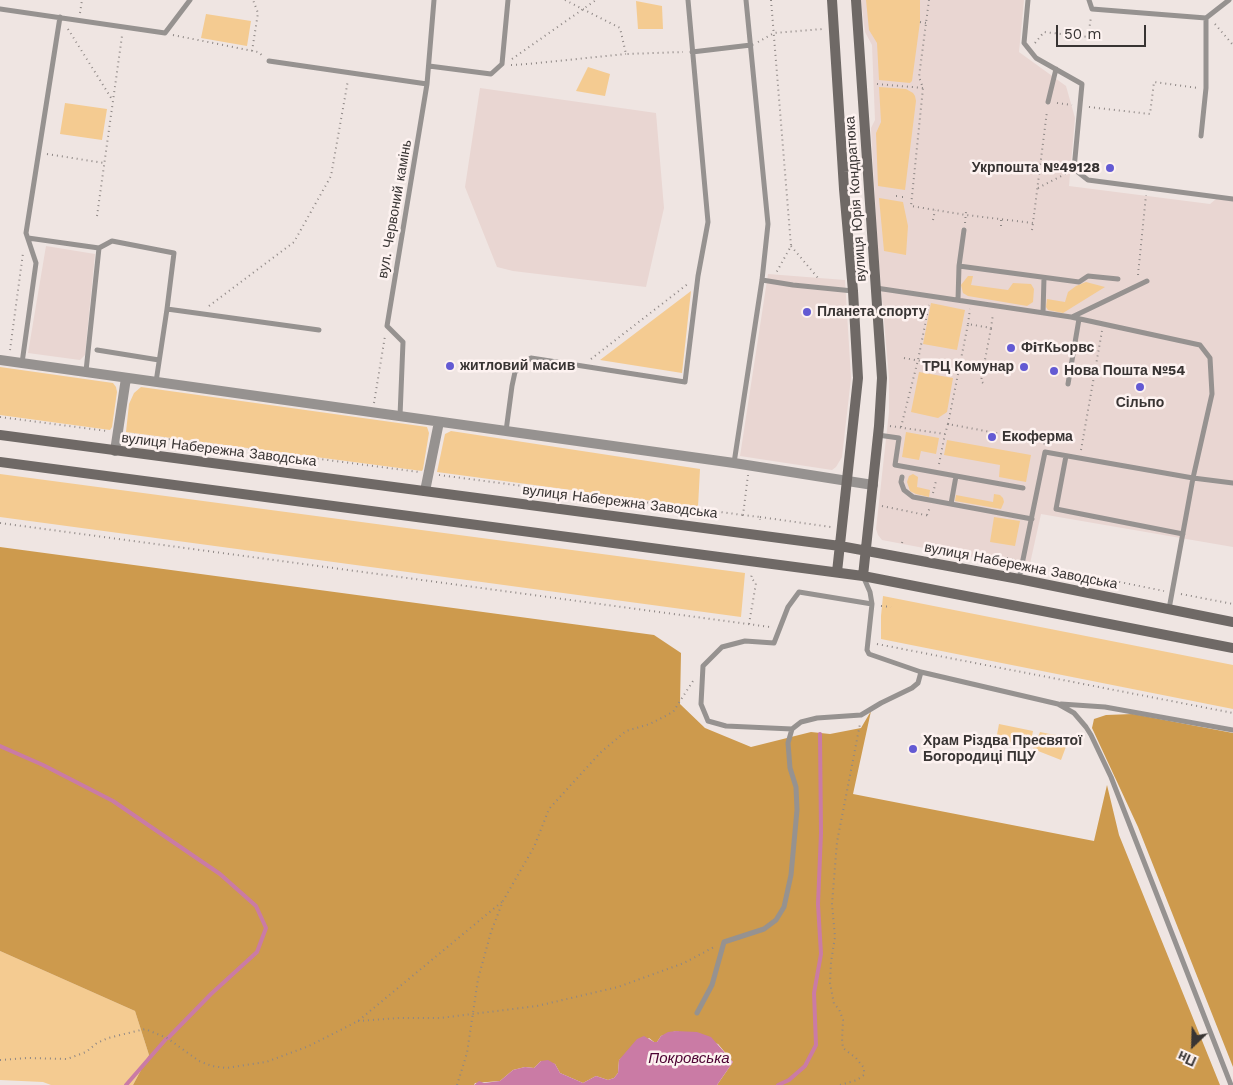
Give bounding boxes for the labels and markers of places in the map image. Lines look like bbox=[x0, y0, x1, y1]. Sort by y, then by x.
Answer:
place label: Укрпошта №49128 bbox=[972, 160, 1100, 176]
marker: Укрпошта №49128 bbox=[1104, 162, 1116, 174]
place label: Планета спорту bbox=[817, 304, 927, 320]
marker: Планета спорту bbox=[801, 306, 813, 318]
place label: ФiтКьорвс bbox=[1021, 340, 1094, 356]
marker: ФiтКьорвс bbox=[1005, 342, 1017, 354]
place label: житловий масив bbox=[460, 358, 575, 374]
place label: ТРЦ Комунар bbox=[922, 359, 1014, 375]
marker: житловий масив bbox=[444, 360, 456, 372]
marker: ТРЦ Комунар bbox=[1018, 361, 1030, 373]
place label: Нова Пошта №54 bbox=[1064, 363, 1185, 379]
marker: Нова Пошта №54 bbox=[1048, 365, 1060, 377]
marker: Сільпо bbox=[1134, 381, 1146, 393]
place label: Сільпо bbox=[1116, 395, 1164, 411]
place label: Екоферма bbox=[1002, 429, 1073, 445]
marker: Екоферма bbox=[986, 431, 998, 443]
place label: Храм Різдва Пресвятої Богородиці ПЦУ bbox=[923, 733, 1082, 766]
marker: Храм Різдва Пресвятої Богородиці ПЦУ bbox=[907, 743, 919, 755]

